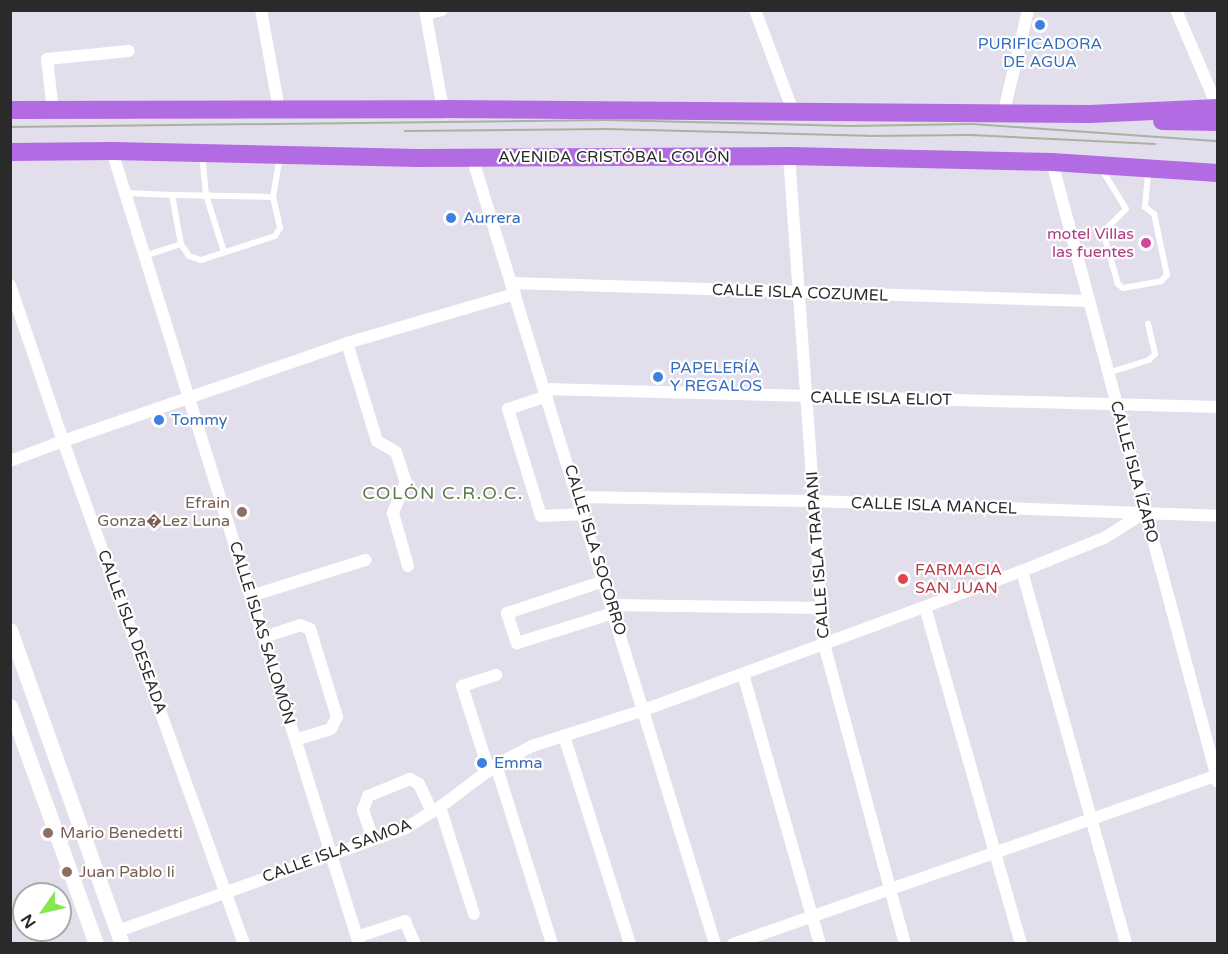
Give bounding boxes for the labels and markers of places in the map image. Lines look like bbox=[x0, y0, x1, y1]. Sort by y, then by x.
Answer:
marker: PURIFICADORA DE AGUA bbox=[1033, 18, 1047, 32]
place label: PURIFICADORA DE AGUA bbox=[978, 34, 1102, 72]
place label: Aurrera bbox=[463, 208, 521, 228]
marker: Aurrera bbox=[444, 211, 458, 225]
place label: motel Villas las fuentes bbox=[1047, 224, 1134, 262]
marker: motel Villas las fuentes bbox=[1139, 236, 1153, 250]
place label: PAPELERÍA Y REGALOS bbox=[670, 358, 762, 396]
marker: PAPELERÍA Y REGALOS bbox=[651, 370, 665, 384]
place label: Tommy bbox=[171, 410, 227, 430]
marker: Tommy bbox=[152, 413, 166, 427]
place label: Efrain Gonza�Lez Luna bbox=[97, 493, 230, 531]
marker: Efrain Gonza�Lez Luna bbox=[235, 505, 249, 519]
place label: FARMACIA SAN JUAN bbox=[915, 560, 1002, 598]
marker: FARMACIA SAN JUAN bbox=[896, 572, 910, 586]
place label: Emma bbox=[494, 753, 542, 773]
marker: Emma bbox=[475, 756, 489, 770]
place label: Mario Benedetti bbox=[60, 823, 183, 843]
marker: Mario Benedetti bbox=[41, 826, 55, 840]
place label: Juan Pablo Ii bbox=[79, 862, 175, 882]
marker: Juan Pablo Ii bbox=[60, 865, 74, 879]

